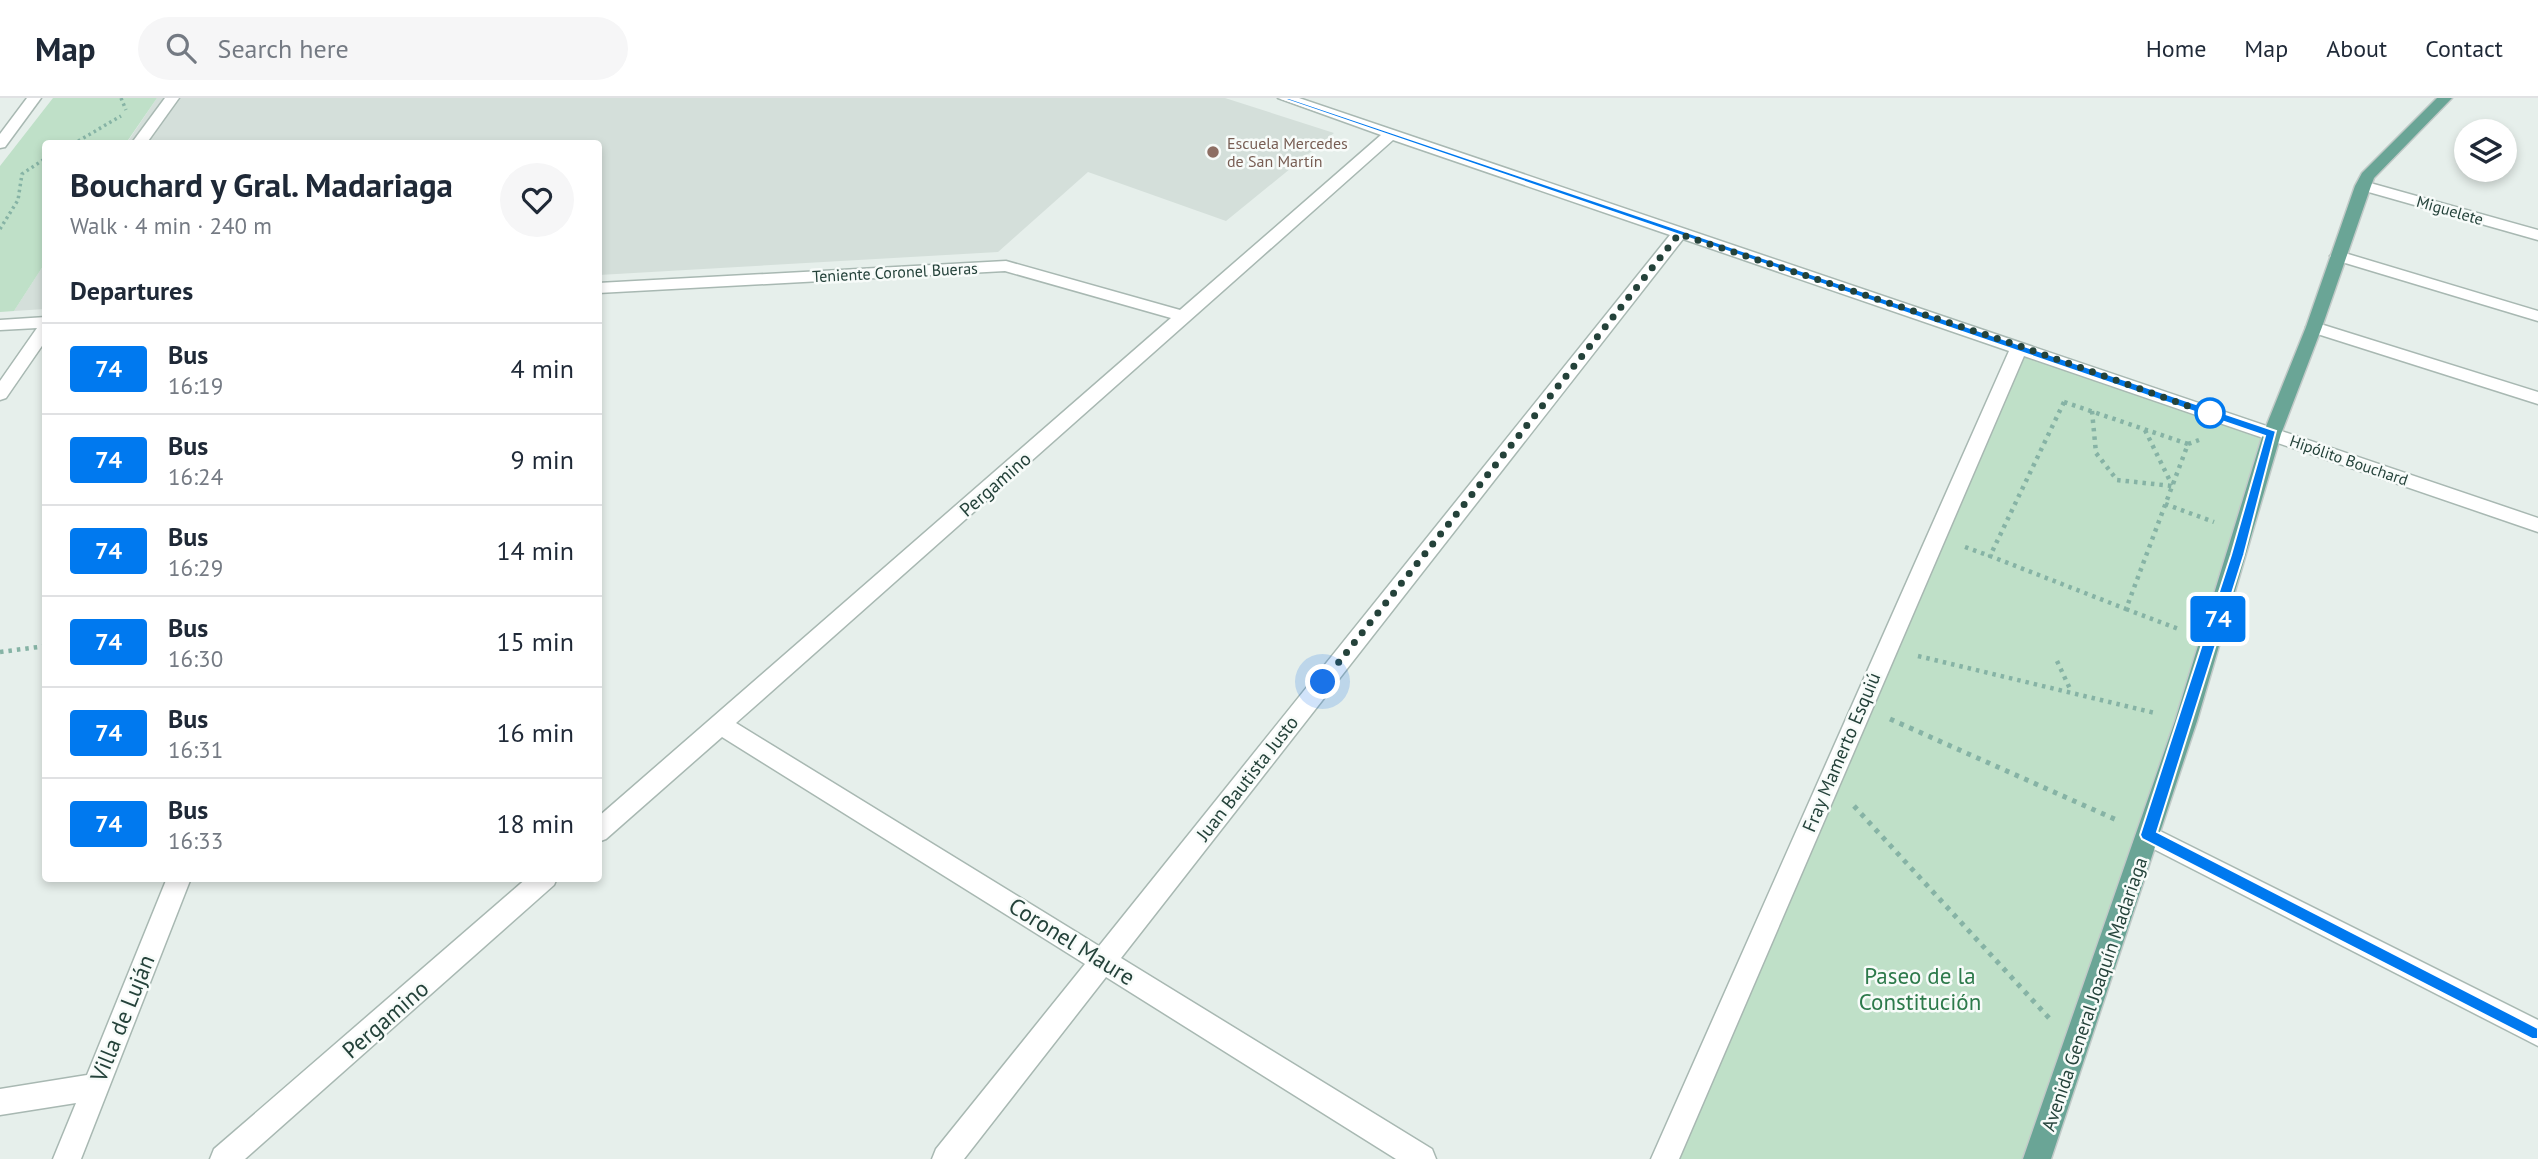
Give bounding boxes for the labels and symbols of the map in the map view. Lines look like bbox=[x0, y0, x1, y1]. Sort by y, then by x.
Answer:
place label: Escuela Mercedes de San Martín bbox=[1227, 133, 1348, 171]
marker: Escuela Mercedes de San Martín bbox=[1205, 144, 1221, 160]
street label: Miguelete bbox=[2414, 191, 2486, 229]
street label: Teniente Coronel Bueras bbox=[812, 258, 979, 286]
unlabelled marker bbox=[2195, 398, 2225, 428]
street label: Hipólito Bouchard bbox=[2287, 430, 2411, 490]
street label: Pergamino bbox=[954, 446, 1036, 522]
line badge: 74 bbox=[2186, 596, 2250, 642]
your location bbox=[1305, 664, 1340, 699]
street label: Fray Mamerto Esquiú bbox=[1797, 669, 1885, 835]
street label: Juan Bautista Justo bbox=[1190, 711, 1303, 846]
street label: Avenida General Joaquín Madariaga bbox=[2036, 854, 2152, 1134]
street label: Coronel Maure bbox=[1003, 891, 1141, 991]
street label: Villa de Luján bbox=[83, 950, 161, 1087]
park label: Paseo de la Constitución bbox=[1859, 961, 1981, 1016]
street label: Pergamino bbox=[336, 974, 434, 1064]

